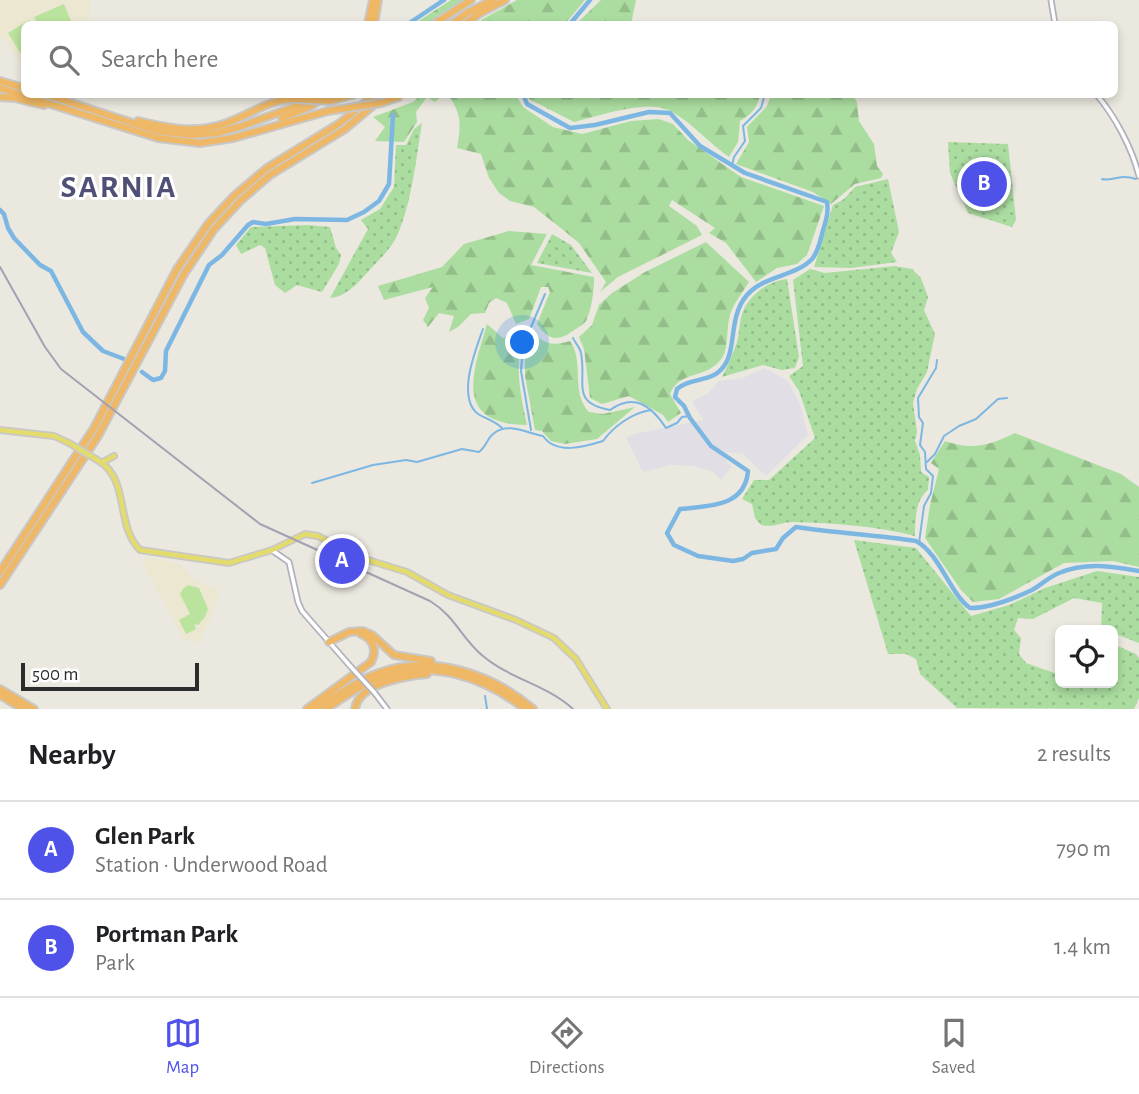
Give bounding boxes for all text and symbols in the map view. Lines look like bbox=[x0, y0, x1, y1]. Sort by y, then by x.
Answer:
search box bbox=[21, 21, 1118, 98]
icon: search bbox=[45, 41, 83, 79]
text: Search here bbox=[101, 46, 219, 72]
pin: B bbox=[961, 158, 1007, 210]
district label: SARNIA bbox=[61, 171, 177, 203]
your location bbox=[505, 325, 539, 359]
pin: A bbox=[319, 535, 365, 587]
map controls bbox=[1055, 625, 1118, 688]
button: locate bbox=[1055, 625, 1118, 688]
scale bar bbox=[21, 660, 200, 692]
text: 500 m bbox=[32, 665, 78, 684]
text: Nearby bbox=[28, 740, 116, 770]
text: 2 results bbox=[1037, 743, 1111, 766]
text: Glen Park bbox=[95, 823, 195, 849]
text: A bbox=[44, 838, 58, 861]
text: 790 m bbox=[1056, 838, 1111, 861]
text: Station · Underwood Road bbox=[95, 854, 328, 877]
text: Portman Park bbox=[95, 921, 238, 947]
text: B bbox=[44, 936, 58, 959]
text: 1.4 km bbox=[1054, 936, 1111, 959]
text: Park bbox=[95, 952, 135, 975]
tab: Map bbox=[164, 1014, 202, 1079]
tab: Directions bbox=[529, 1014, 605, 1079]
tab: Saved bbox=[932, 1014, 975, 1079]

